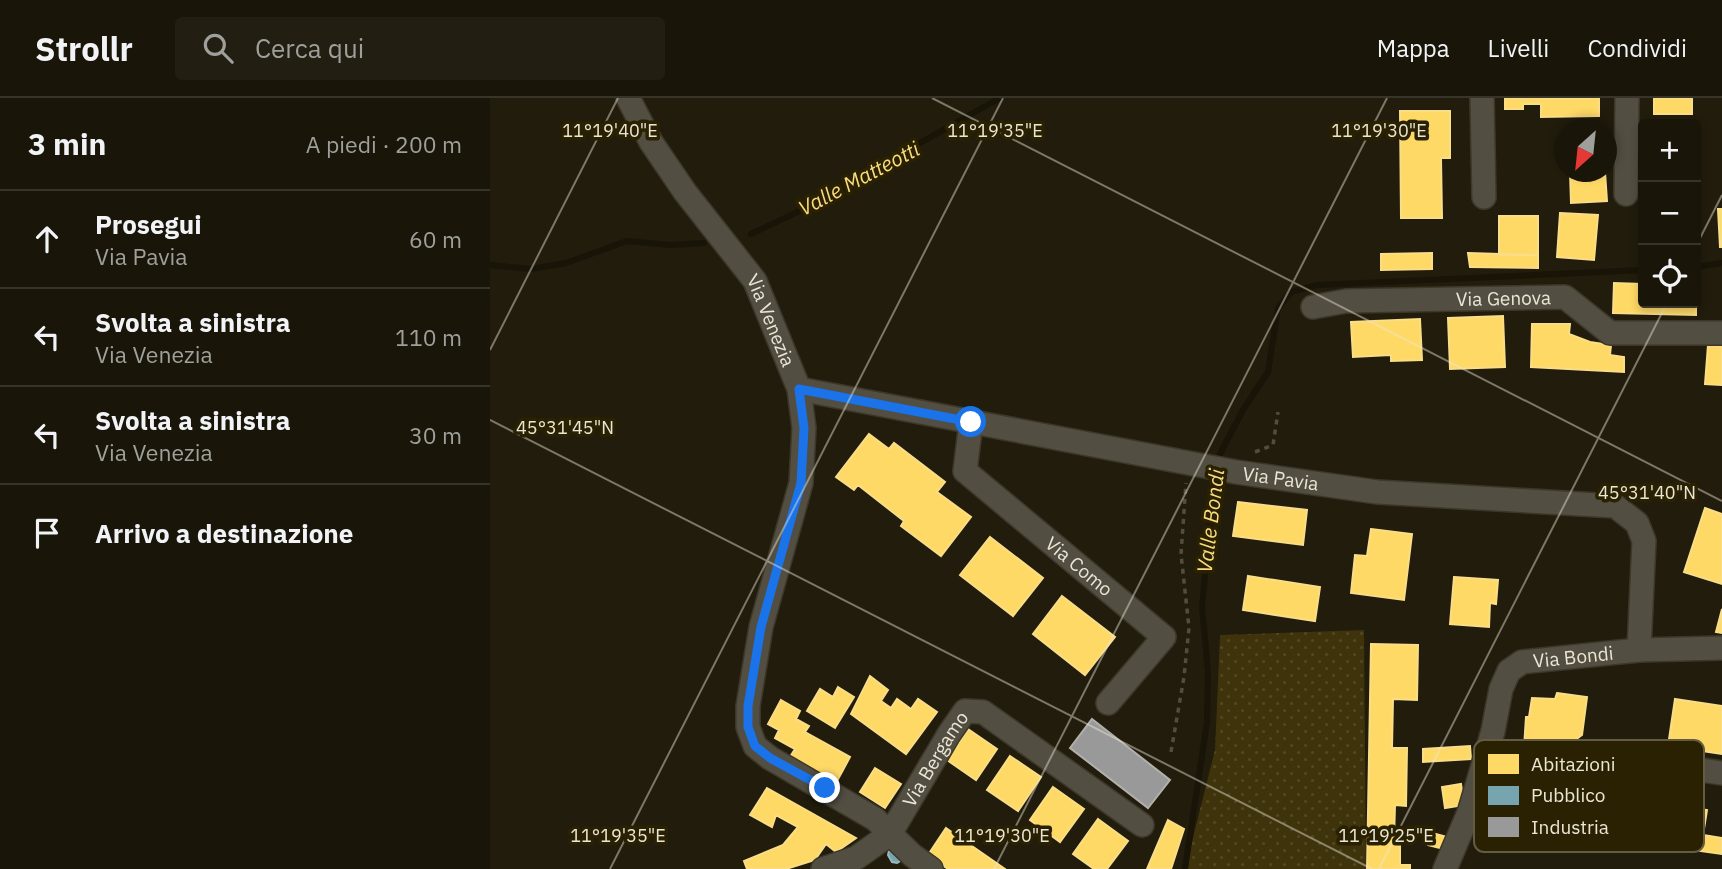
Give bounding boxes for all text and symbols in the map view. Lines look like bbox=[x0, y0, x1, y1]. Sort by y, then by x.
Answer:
search box bbox=[175, 17, 665, 80]
text: Strollr bbox=[35, 27, 133, 70]
icon: search bbox=[199, 29, 237, 67]
text: Cerca qui bbox=[255, 31, 364, 65]
text: Mappa bbox=[1377, 32, 1450, 64]
text: Livelli bbox=[1488, 32, 1549, 64]
text: Condividi bbox=[1587, 32, 1687, 64]
text: 11°19'40"E bbox=[562, 119, 658, 142]
text: 11°19'35"E bbox=[947, 119, 1043, 142]
text: 11°19'30"E bbox=[1331, 119, 1427, 142]
north arrow bbox=[1554, 119, 1617, 182]
map controls bbox=[1638, 119, 1701, 308]
button: + bbox=[1638, 119, 1701, 182]
text: 3 min bbox=[28, 124, 106, 163]
text: A piedi · 200 m bbox=[306, 129, 462, 159]
water label: Valle Matteotti bbox=[793, 134, 925, 222]
button: − bbox=[1638, 182, 1701, 245]
text: Prosegui bbox=[95, 207, 202, 241]
icon: ahead bbox=[28, 220, 66, 258]
text: 60 m bbox=[409, 224, 462, 254]
text: Via Pavia bbox=[95, 241, 188, 271]
button: locate bbox=[1638, 245, 1701, 308]
street label: Via Venezia bbox=[742, 269, 801, 370]
street label: Via Genova bbox=[1456, 285, 1551, 311]
text: Svolta a sinistra bbox=[95, 305, 291, 339]
icon: left bbox=[28, 318, 66, 356]
text: 110 m bbox=[395, 322, 462, 352]
text: Via Venezia bbox=[95, 339, 213, 369]
text: Svolta a sinistra bbox=[95, 403, 291, 437]
route start bbox=[955, 406, 986, 437]
icon: left bbox=[28, 416, 66, 454]
text: 45°31'45"N bbox=[516, 416, 614, 439]
text: 30 m bbox=[409, 420, 462, 450]
text: Via Venezia bbox=[95, 437, 213, 467]
street label: Via Pavia bbox=[1241, 461, 1320, 496]
water label: Valle Bondi bbox=[1190, 467, 1230, 575]
text: 45°31'40"N bbox=[1598, 481, 1696, 504]
icon: arrive bbox=[28, 514, 66, 552]
text: Arrivo a destinazione bbox=[95, 516, 353, 550]
street label: Via Como bbox=[1040, 531, 1118, 601]
street label: Via Bondi bbox=[1532, 641, 1614, 673]
street label: Via Bergamo bbox=[897, 706, 973, 811]
legend bbox=[1474, 740, 1704, 852]
text: Abitazioni bbox=[1531, 752, 1616, 776]
route end bbox=[809, 772, 840, 803]
text: Pubblico bbox=[1531, 783, 1605, 807]
text: Industria bbox=[1531, 815, 1609, 839]
text: 11°19'35"E bbox=[570, 824, 666, 847]
text: 11°19'30"E bbox=[954, 824, 1050, 847]
text: 11°19'25"E bbox=[1338, 824, 1434, 847]

